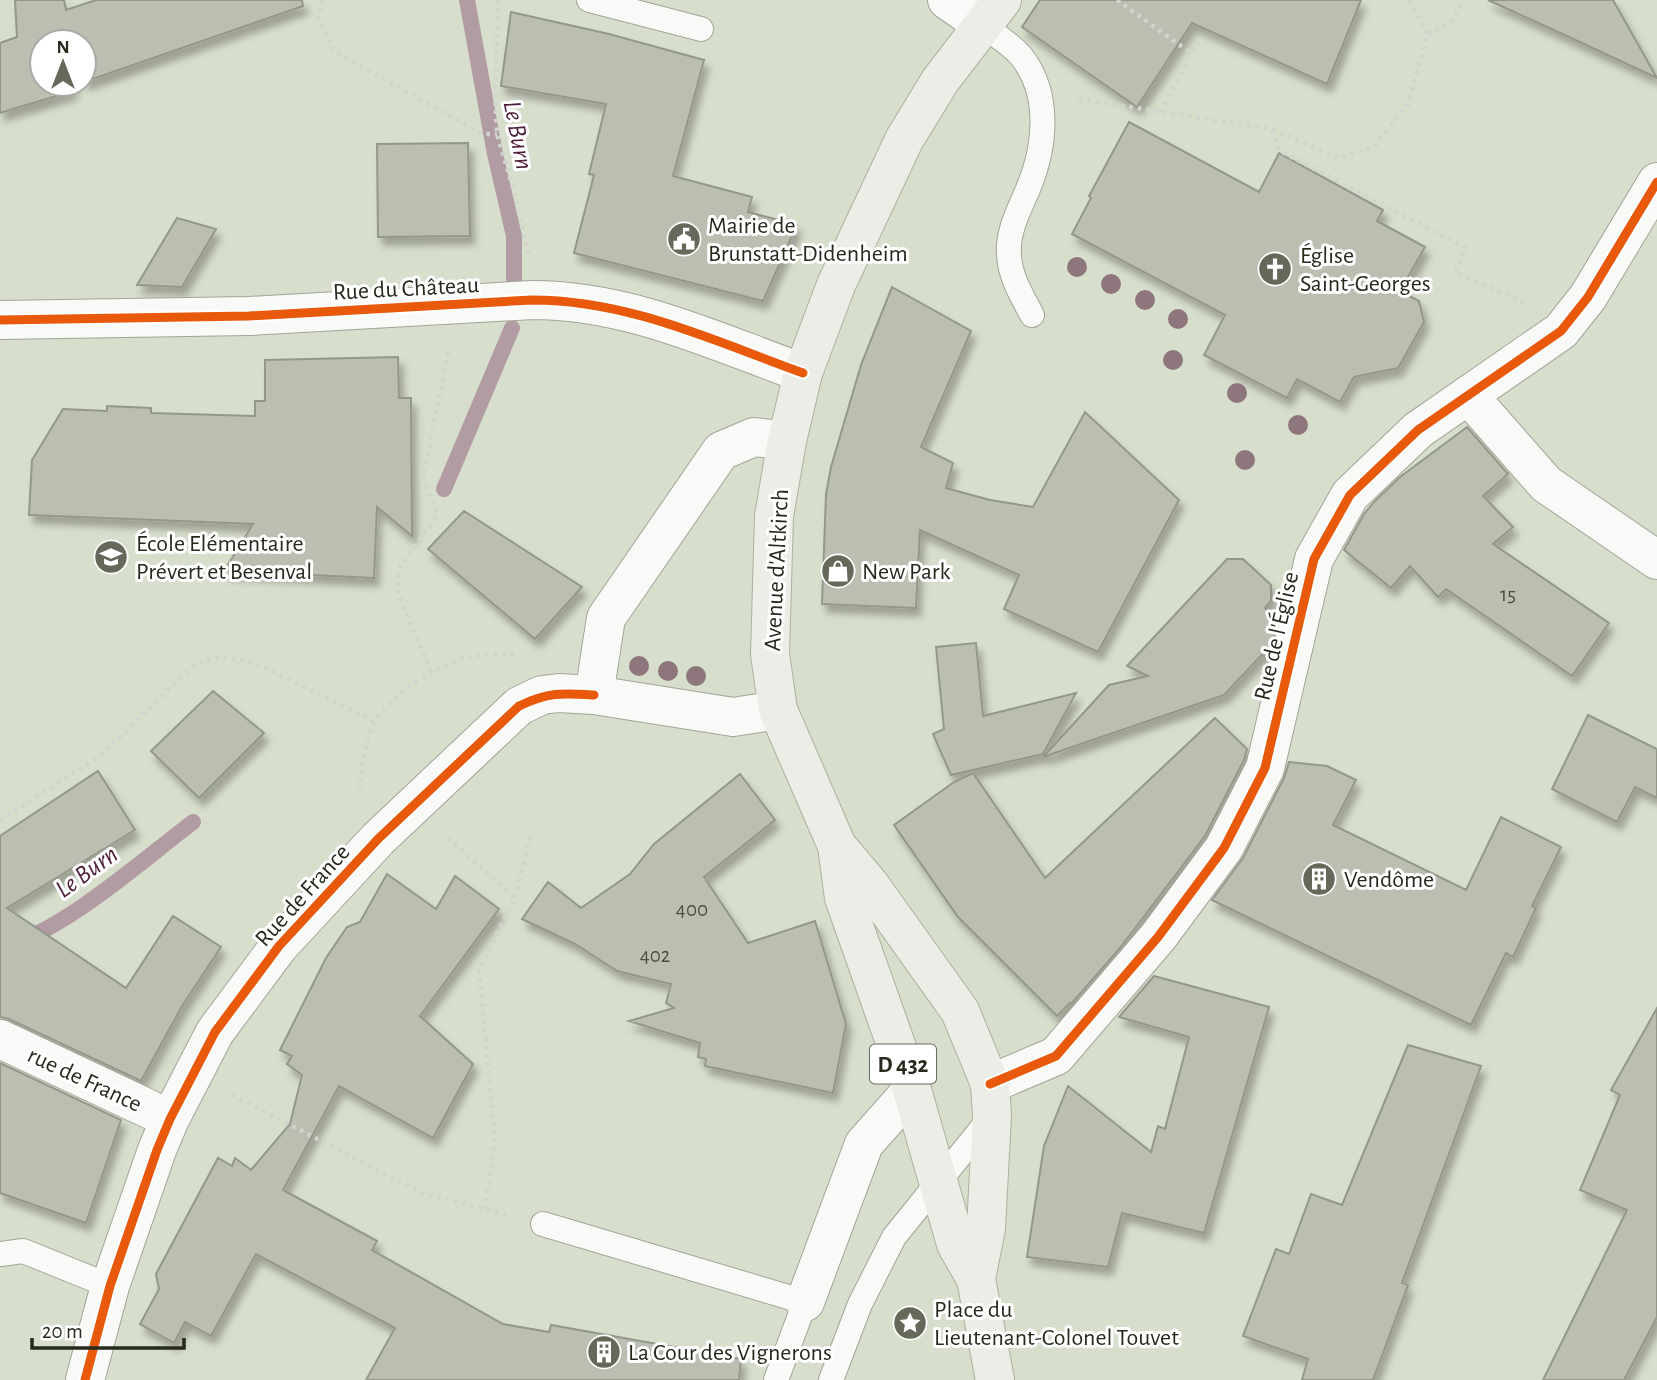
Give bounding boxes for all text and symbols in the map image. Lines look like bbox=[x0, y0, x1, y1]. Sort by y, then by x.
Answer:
north arrow bbox=[28, 28, 98, 98]
text: N bbox=[56, 38, 70, 57]
water label: Le Burn bbox=[499, 98, 537, 172]
place label: Mairie de Brunstatt-Didenheim bbox=[708, 214, 908, 266]
public building icon: Mairie de Brunstatt-Didenheim bbox=[665, 220, 703, 258]
place label: Église Saint-Georges bbox=[1300, 242, 1431, 296]
church icon: Église Saint-Georges bbox=[1256, 250, 1294, 288]
street label: Rue du Château bbox=[332, 273, 480, 305]
street label: Avenue d'Altkirch bbox=[761, 488, 793, 652]
place label: École Elémentaire Prévert et Besenval bbox=[136, 530, 312, 584]
school or university icon: École Elémentaire Prévert et Besenval bbox=[92, 538, 130, 576]
shop icon: New Park bbox=[819, 552, 857, 590]
place label: New Park bbox=[862, 560, 951, 584]
street label: Rue de l'Église bbox=[1249, 569, 1303, 703]
house number: 15 bbox=[1500, 584, 1516, 605]
street label: Rue de France bbox=[251, 840, 355, 951]
water label: Le Burn bbox=[51, 841, 122, 903]
building icon: Vendôme bbox=[1300, 860, 1338, 898]
place label: Vendôme bbox=[1344, 868, 1434, 892]
house number: 400 bbox=[676, 899, 708, 920]
house number: 402 bbox=[640, 945, 670, 966]
street label: rue de France bbox=[24, 1043, 145, 1117]
road number: D 432 bbox=[870, 1044, 936, 1084]
place label: Place du Lieutenant-Colonel Touvet bbox=[934, 1298, 1179, 1350]
place icon: Place du Lieutenant-Colonel Touvet bbox=[891, 1304, 929, 1342]
scale bar bbox=[32, 1306, 184, 1350]
text: 20 m bbox=[42, 1321, 83, 1342]
building icon: La Cour des Vignerons bbox=[585, 1333, 623, 1371]
place label: La Cour des Vignerons bbox=[628, 1341, 832, 1365]

